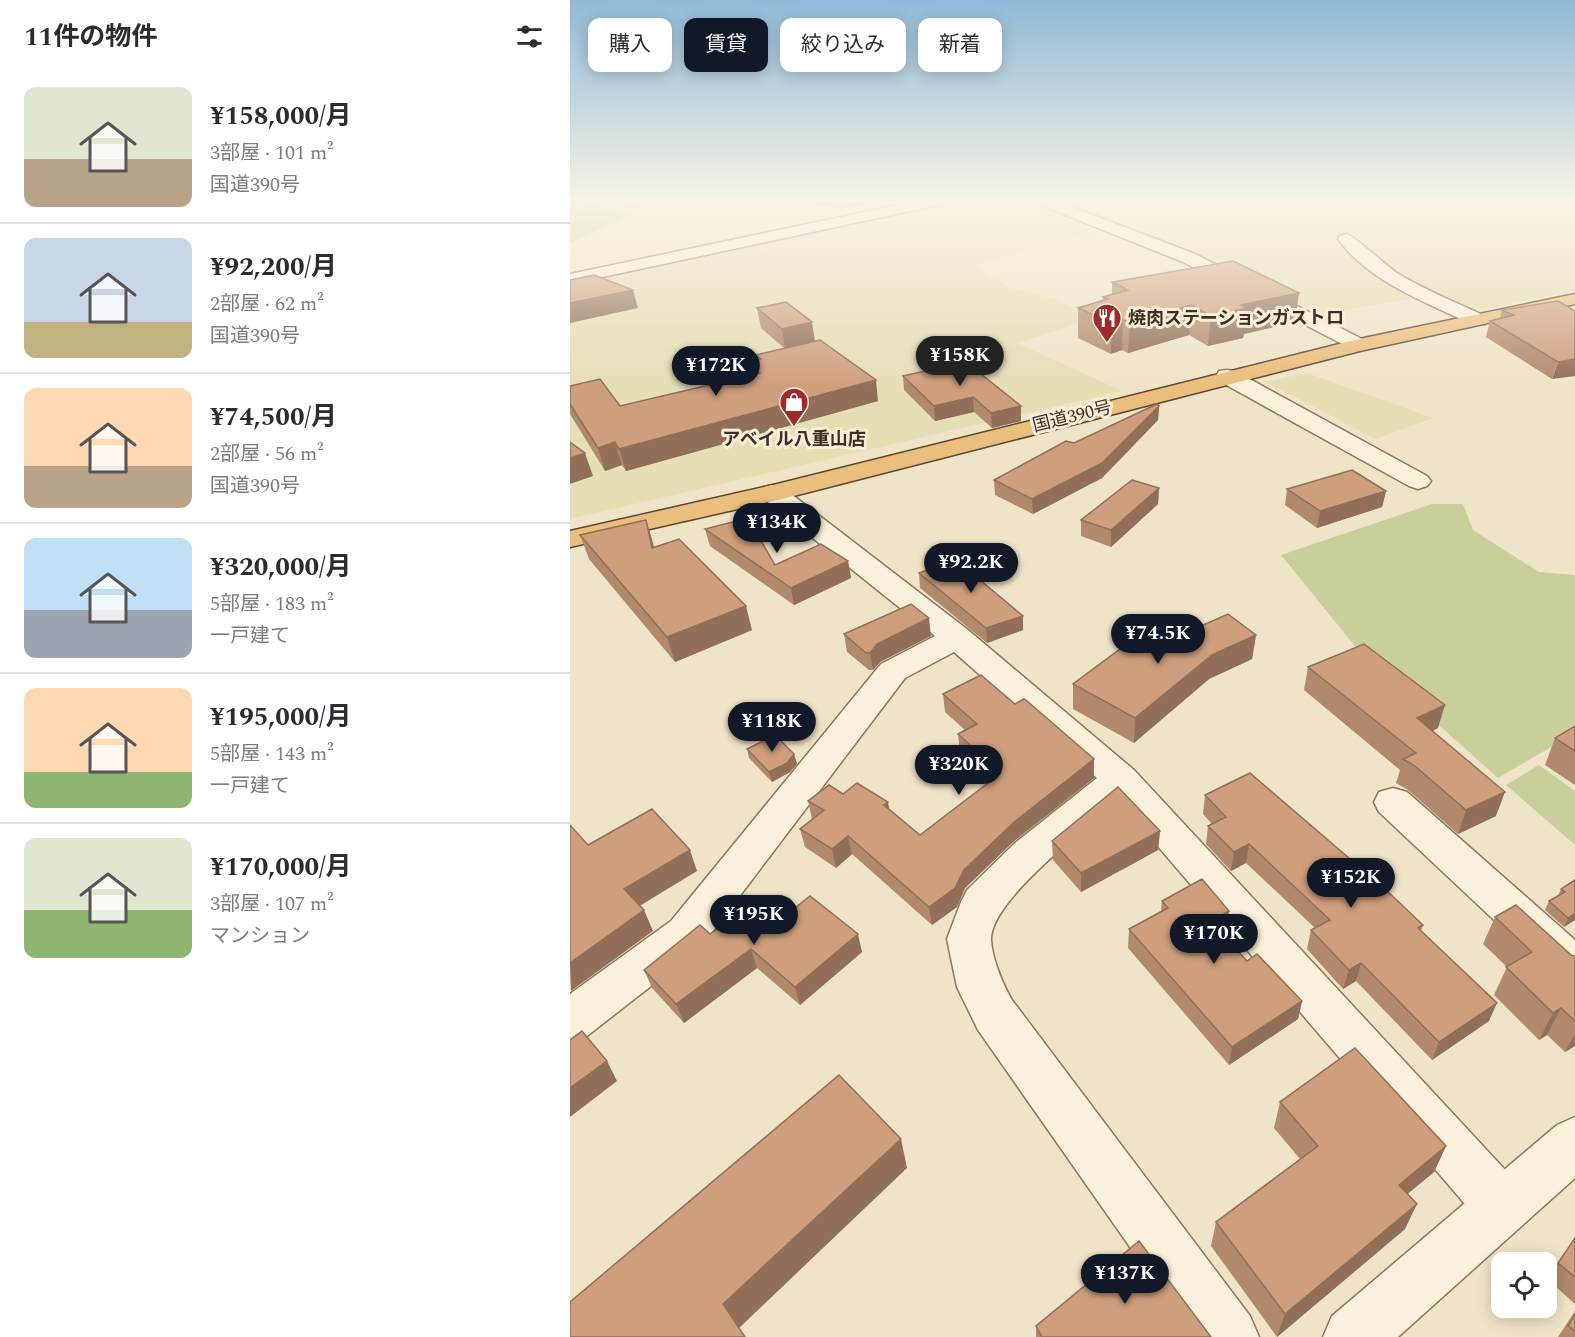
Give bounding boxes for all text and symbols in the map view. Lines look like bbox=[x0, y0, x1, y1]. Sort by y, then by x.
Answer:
text: 11件の物件 bbox=[24, 17, 157, 57]
chip: 購入 bbox=[588, 18, 672, 72]
chip: 賃貸 bbox=[684, 18, 768, 72]
chip: 絞り込み bbox=[780, 18, 906, 72]
chip: 新着 bbox=[918, 18, 1002, 72]
icon: filters bbox=[513, 20, 546, 53]
text: ¥158,000/月 bbox=[210, 96, 352, 136]
icon: home bbox=[72, 111, 144, 183]
text: 3部屋 · 101 m² bbox=[210, 138, 334, 168]
text: 国道390号 bbox=[210, 170, 300, 200]
text: ¥92,200/月 bbox=[210, 247, 337, 287]
icon: home bbox=[72, 262, 144, 334]
text: 2部屋 · 62 m² bbox=[210, 289, 324, 319]
restaurant icon: 焼肉ステーションガストロ bbox=[1091, 302, 1123, 344]
place label: 焼肉ステーションガストロ bbox=[1128, 305, 1344, 332]
text: 国道390号 bbox=[210, 321, 300, 351]
pin: ¥158K bbox=[918, 336, 1002, 387]
text: ¥158K bbox=[930, 340, 990, 370]
pin: ¥172K bbox=[674, 346, 758, 397]
text: ¥172K bbox=[686, 350, 746, 380]
shop icon: アベイル八重山店 bbox=[778, 386, 810, 428]
street label: 国道390号 bbox=[1030, 394, 1115, 439]
text: ¥74,500/月 bbox=[210, 397, 337, 437]
icon: home bbox=[72, 412, 144, 484]
place label: アベイル八重山店 bbox=[722, 426, 866, 453]
text: 2部屋 · 56 m² bbox=[210, 439, 324, 469]
text: 国道390号 bbox=[210, 471, 300, 501]
pin: ¥134K bbox=[735, 503, 819, 554]
text: ¥134K bbox=[747, 507, 807, 537]
pin: ¥92.2K bbox=[922, 543, 1020, 594]
text: ¥320,000/月 bbox=[210, 547, 352, 587]
text: ¥92.2K bbox=[938, 547, 1004, 577]
icon: home bbox=[72, 562, 144, 634]
text: 5部屋 · 183 m² bbox=[210, 589, 334, 619]
pin: ¥74.5K bbox=[1109, 614, 1207, 665]
text: ¥74.5K bbox=[1125, 618, 1191, 648]
text: 一戸建て bbox=[210, 621, 290, 651]
text: ¥195,000/月 bbox=[210, 697, 352, 737]
pin: ¥118K bbox=[730, 702, 814, 753]
text: ¥118K bbox=[742, 706, 802, 736]
icon: home bbox=[72, 712, 144, 784]
text: 5部屋 · 143 m² bbox=[210, 739, 334, 769]
pin: ¥320K bbox=[917, 745, 1001, 796]
text: ¥320K bbox=[929, 749, 989, 779]
text: 一戸建て bbox=[210, 771, 290, 801]
text: ¥170,000/月 bbox=[210, 847, 352, 887]
pin: ¥152K bbox=[1309, 858, 1393, 909]
icon: home bbox=[72, 862, 144, 934]
text: ¥152K bbox=[1321, 862, 1381, 892]
text: 3部屋 · 107 m² bbox=[210, 889, 334, 919]
pin: ¥195K bbox=[712, 895, 796, 946]
text: ¥195K bbox=[724, 899, 784, 929]
pin: ¥170K bbox=[1172, 914, 1256, 965]
text: ¥170K bbox=[1184, 918, 1244, 948]
text: マンション bbox=[210, 921, 310, 951]
map controls bbox=[1491, 1252, 1557, 1318]
button: locate bbox=[1491, 1252, 1557, 1318]
pin: ¥137K bbox=[1083, 1254, 1167, 1305]
text: ¥137K bbox=[1095, 1258, 1155, 1288]

